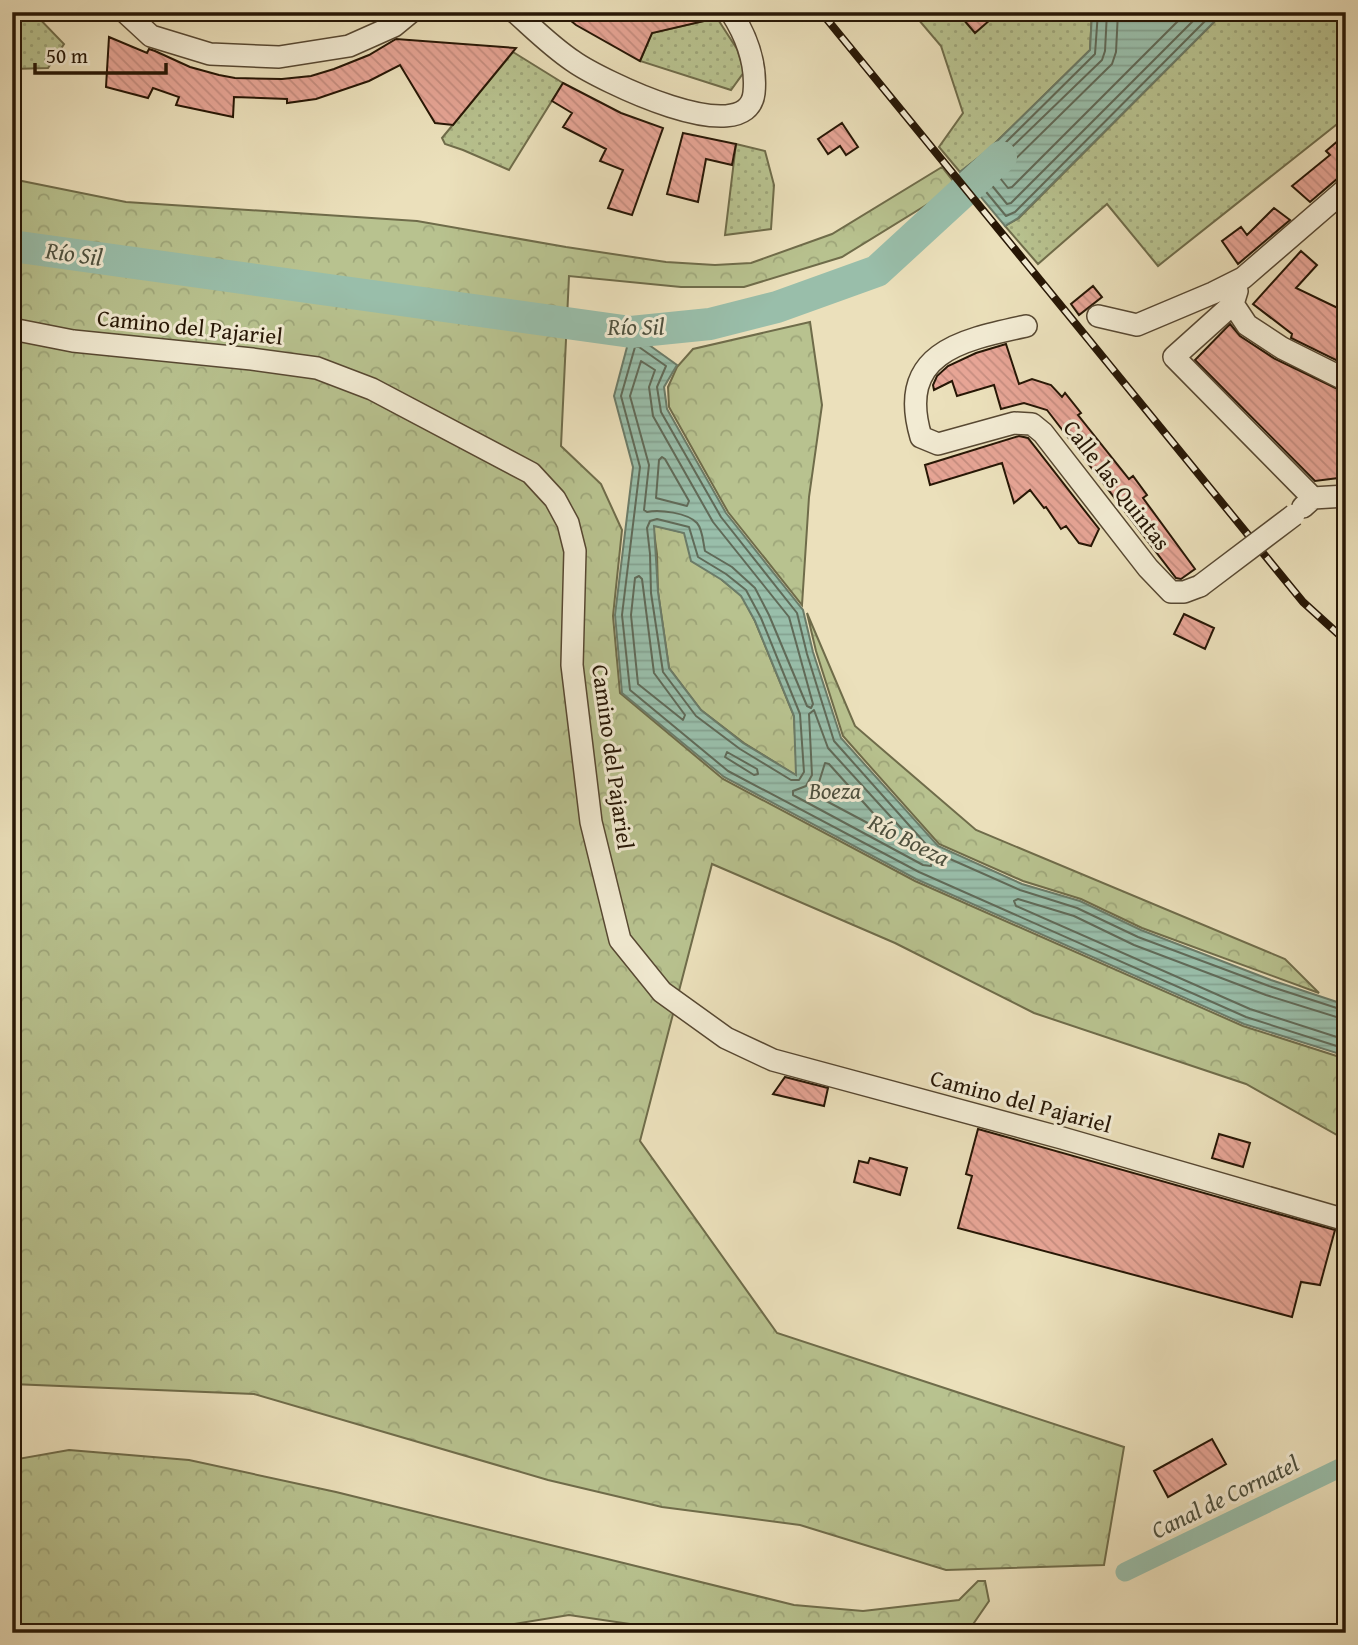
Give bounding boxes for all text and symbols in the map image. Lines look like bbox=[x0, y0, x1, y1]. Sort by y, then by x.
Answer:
scale bar bbox=[35, 32, 166, 76]
text: 50 m bbox=[46, 40, 88, 71]
water label: Río Sil bbox=[42, 232, 105, 275]
street label: Camino del Pajariel bbox=[96, 300, 284, 353]
water label: Río Sil bbox=[606, 309, 665, 344]
street label: Calle las Quintas bbox=[1056, 412, 1179, 557]
street label: Camino del Pajariel bbox=[584, 662, 643, 852]
water label: Boeza bbox=[808, 773, 861, 808]
water label: Río Boeza bbox=[862, 804, 956, 875]
street label: Camino del Pajariel bbox=[927, 1060, 1115, 1141]
water label: Canal de Cornatel bbox=[1145, 1446, 1305, 1547]

